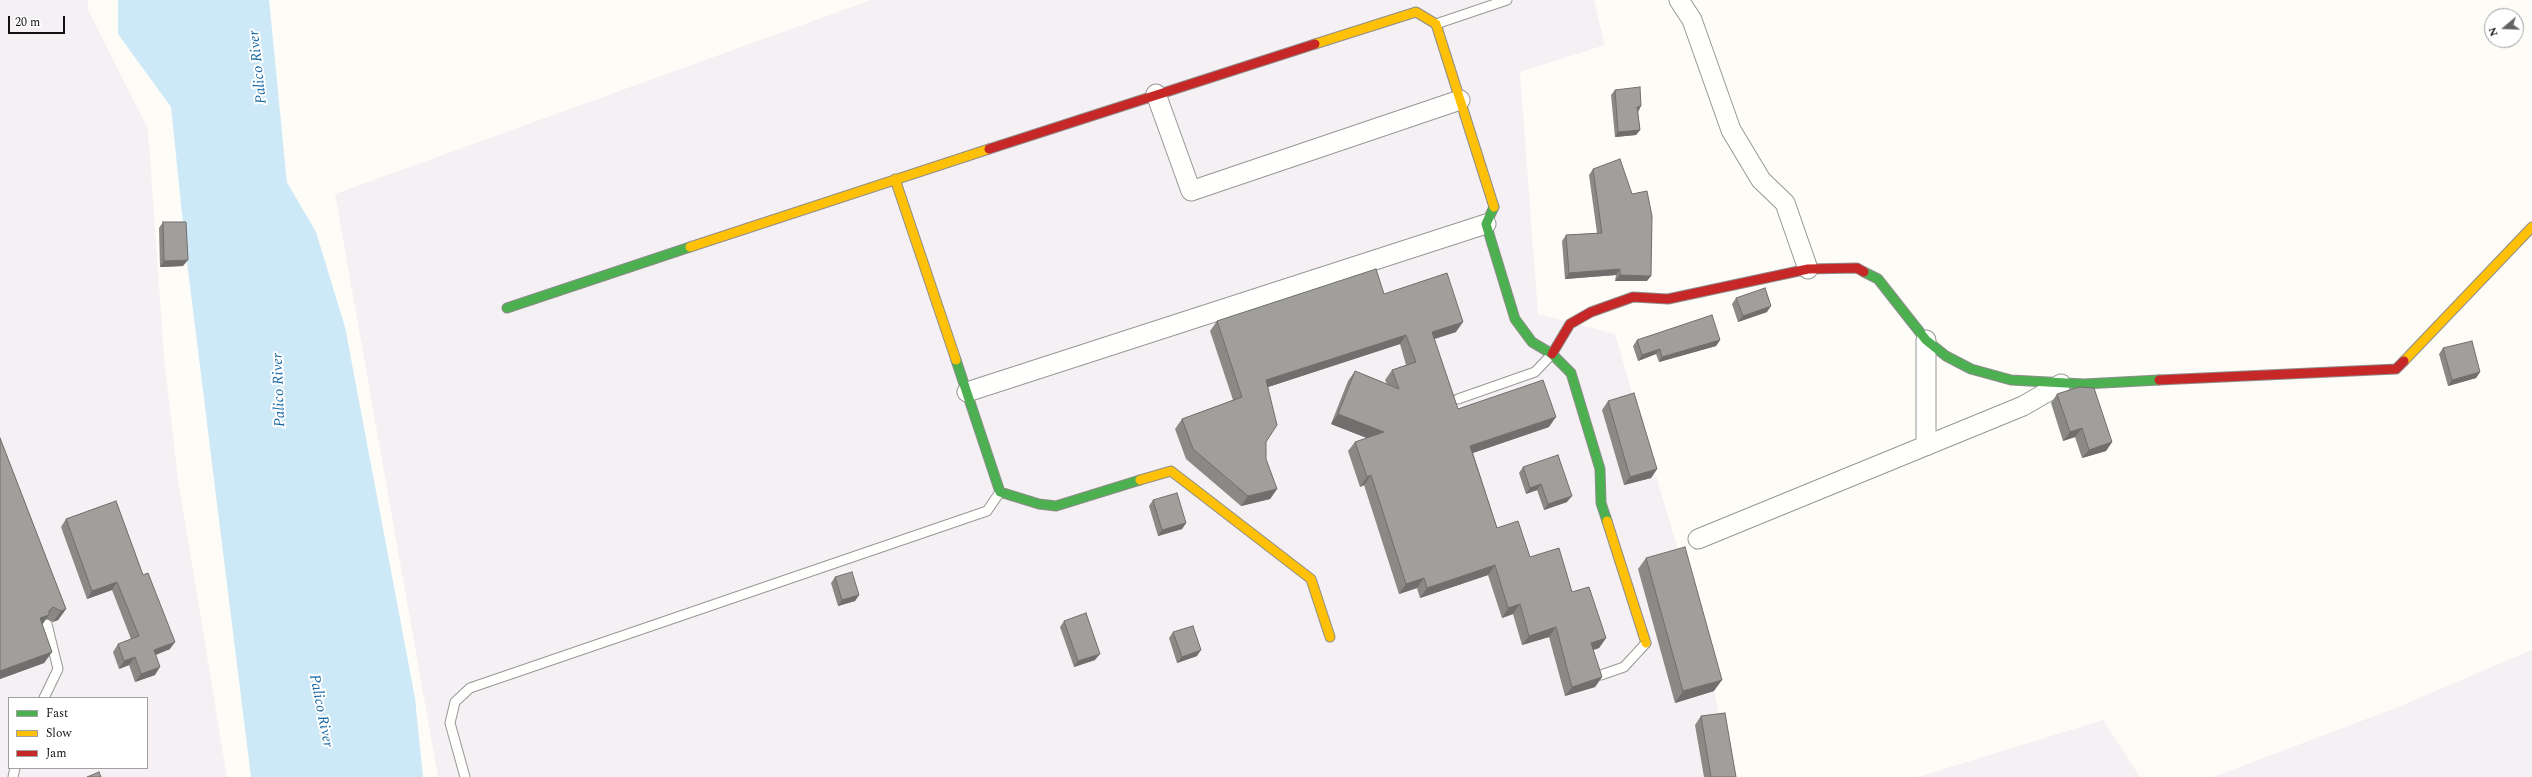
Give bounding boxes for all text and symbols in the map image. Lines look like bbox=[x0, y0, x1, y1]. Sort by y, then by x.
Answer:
scale bar bbox=[10, 8, 67, 34]
north arrow bbox=[2484, 8, 2524, 48]
text: 20 m bbox=[15, 13, 40, 32]
text: N bbox=[2484, 25, 2503, 39]
water label: Palico River bbox=[246, 29, 272, 105]
water label: Palico River bbox=[270, 353, 290, 427]
water label: Palico River bbox=[304, 673, 336, 749]
legend bbox=[8, 697, 148, 769]
text: Fast bbox=[46, 704, 68, 723]
text: Slow bbox=[46, 724, 71, 743]
text: Jam bbox=[46, 744, 67, 763]

